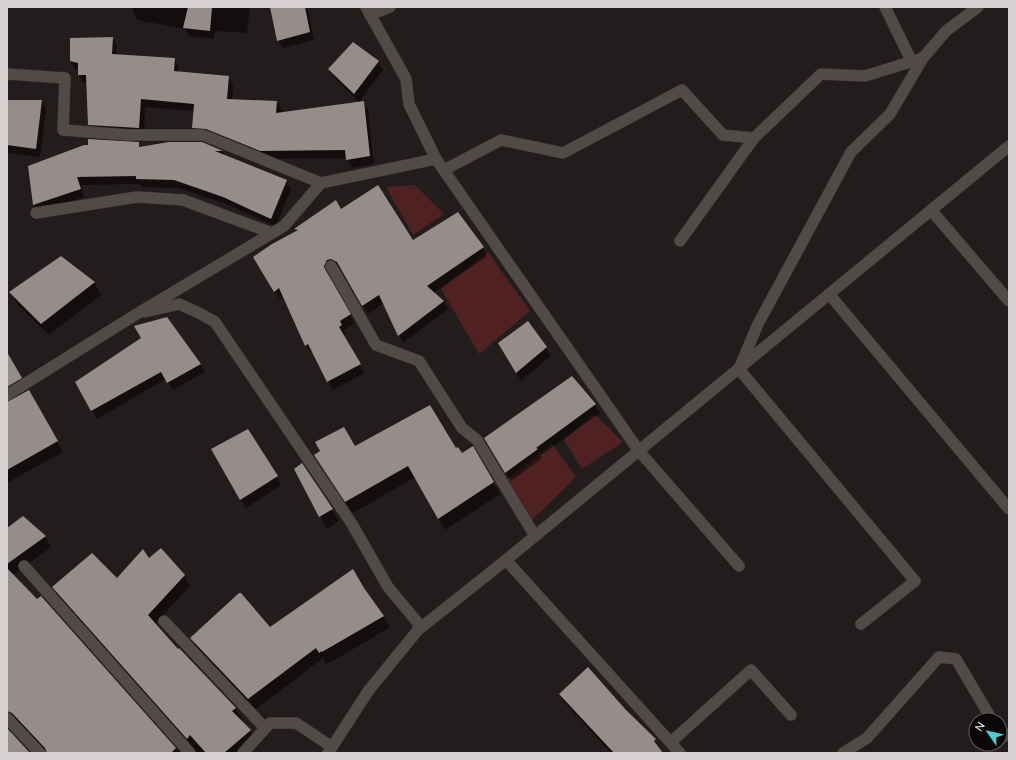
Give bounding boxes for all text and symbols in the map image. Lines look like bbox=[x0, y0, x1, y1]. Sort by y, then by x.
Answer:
north arrow bbox=[968, 712, 1008, 752]
text: N bbox=[972, 719, 987, 733]

